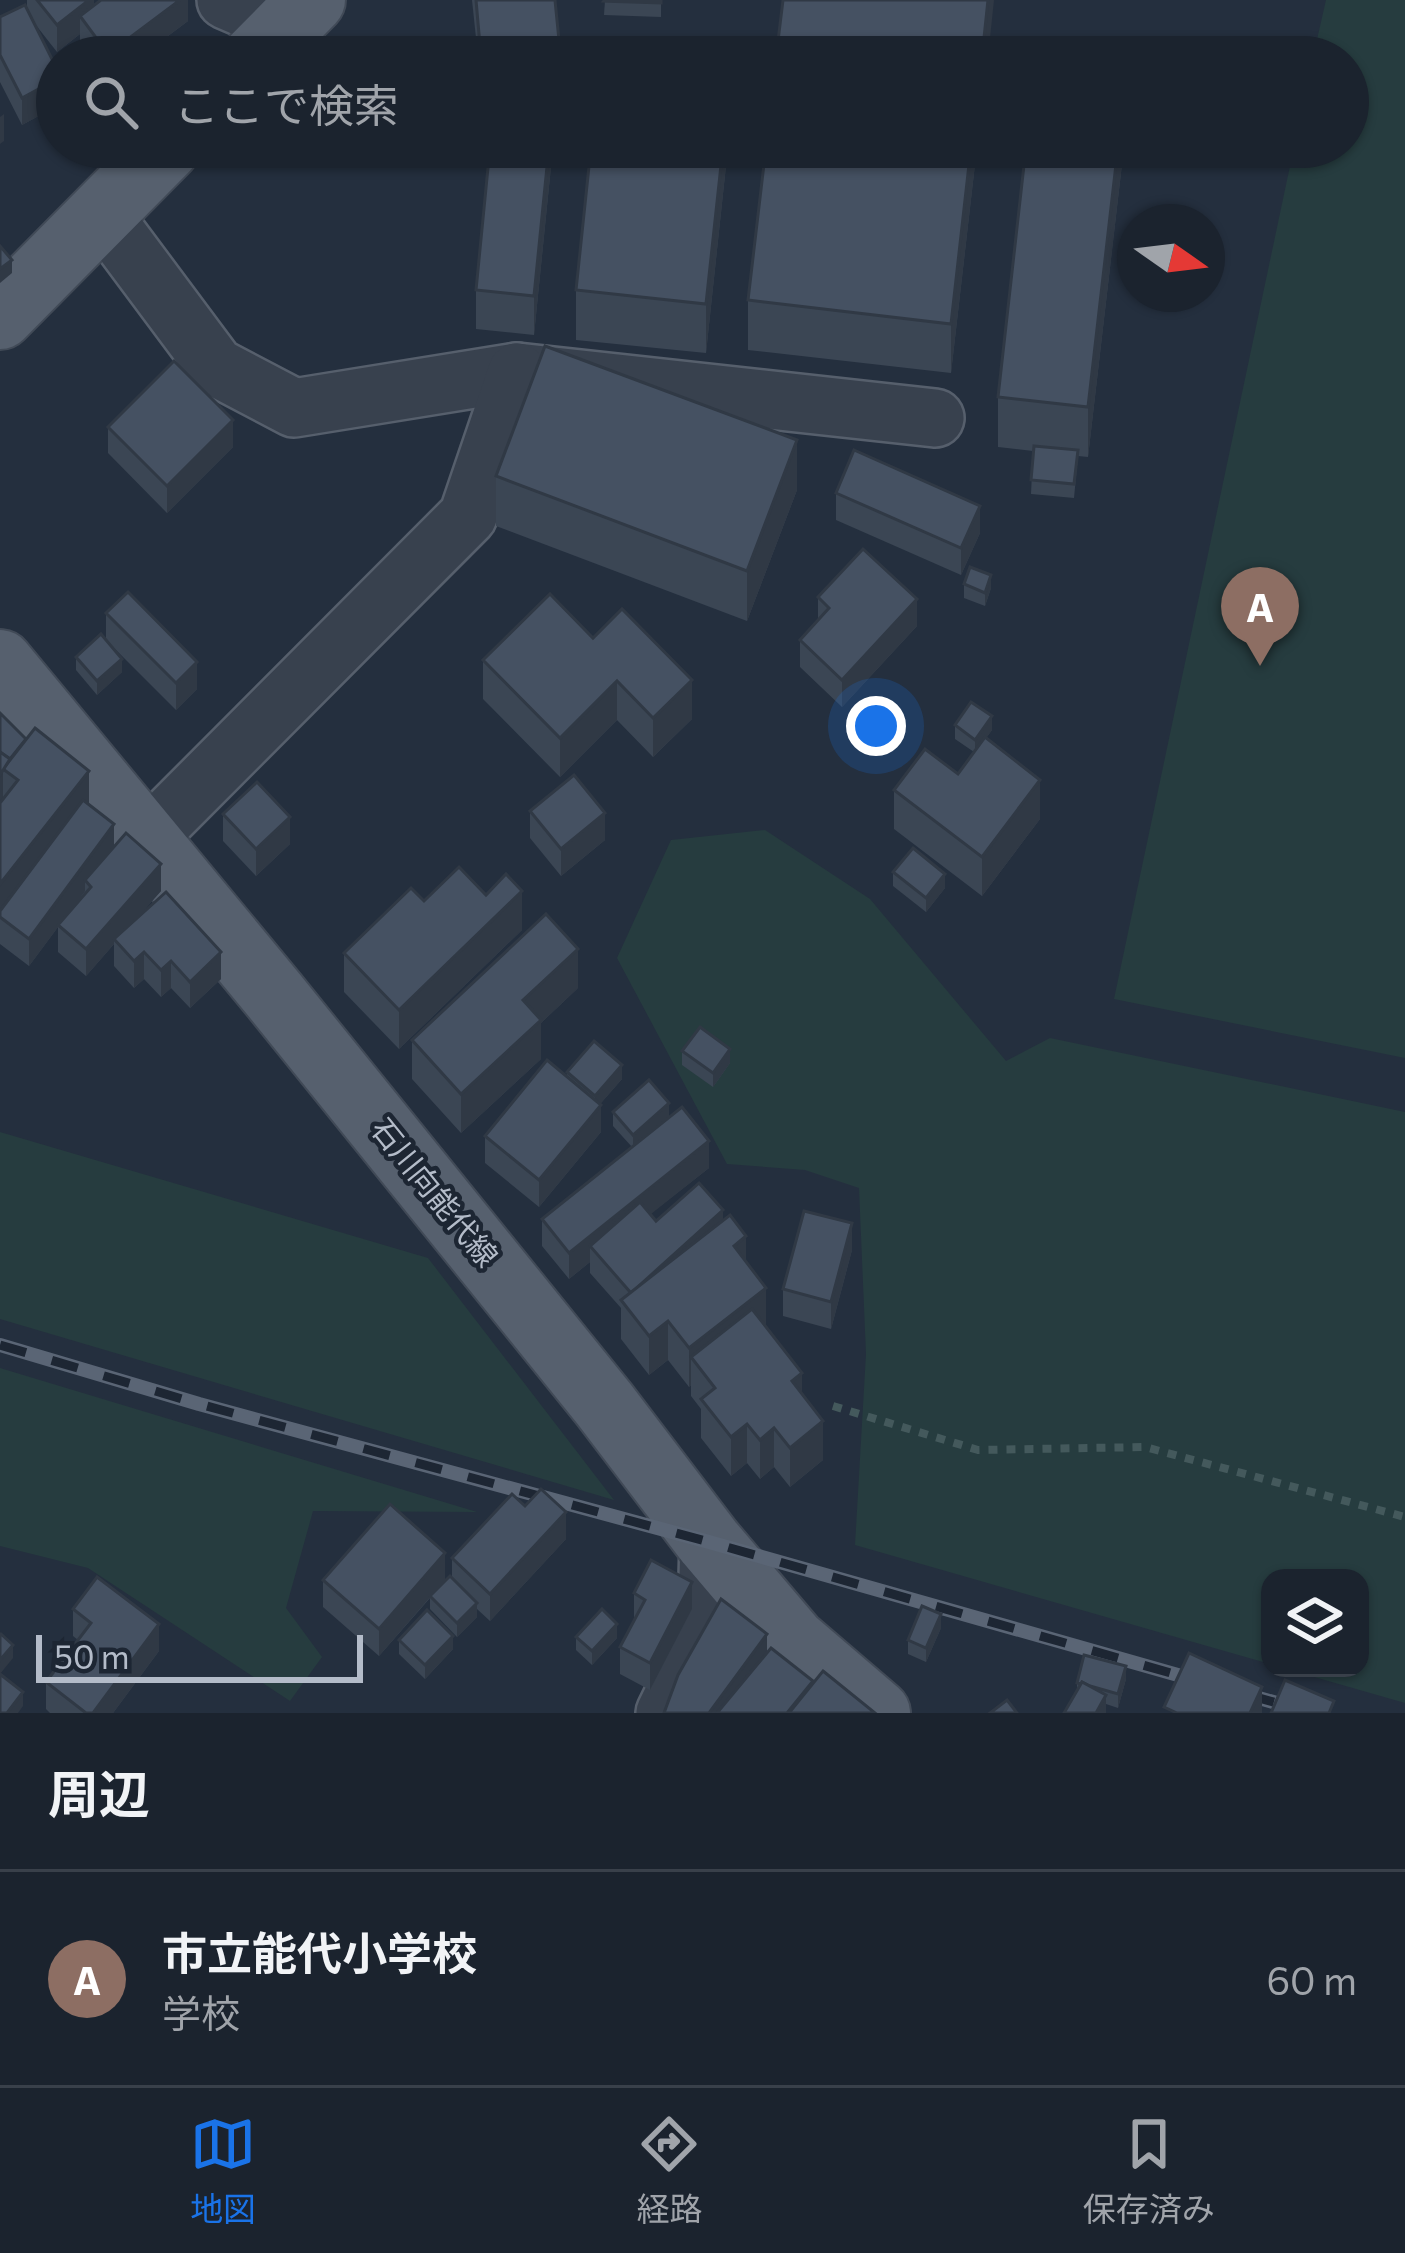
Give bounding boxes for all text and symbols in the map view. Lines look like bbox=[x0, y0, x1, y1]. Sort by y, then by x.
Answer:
search box bbox=[36, 36, 1369, 168]
icon: search bbox=[78, 69, 144, 135]
text: ここで検索 bbox=[174, 76, 399, 131]
north arrow bbox=[1117, 204, 1225, 312]
pin: A bbox=[1221, 567, 1299, 666]
your location bbox=[846, 696, 906, 756]
street label: 石川向能代線 bbox=[365, 1110, 507, 1273]
map controls bbox=[1261, 1569, 1369, 1677]
button: layers bbox=[1261, 1569, 1369, 1677]
scale bar bbox=[36, 1629, 363, 1682]
text: 50 m bbox=[54, 1635, 130, 1676]
text: 周辺 bbox=[48, 1761, 150, 1824]
text: 市立能代小学校 bbox=[162, 1924, 477, 1979]
text: A bbox=[73, 1955, 101, 2003]
text: 60 m bbox=[1266, 1955, 1357, 2003]
text: 学校 bbox=[162, 1988, 240, 2036]
tab: 地図 bbox=[190, 2111, 256, 2231]
tab: 経路 bbox=[636, 2111, 702, 2231]
tab: 保存済み bbox=[1083, 2111, 1215, 2231]

